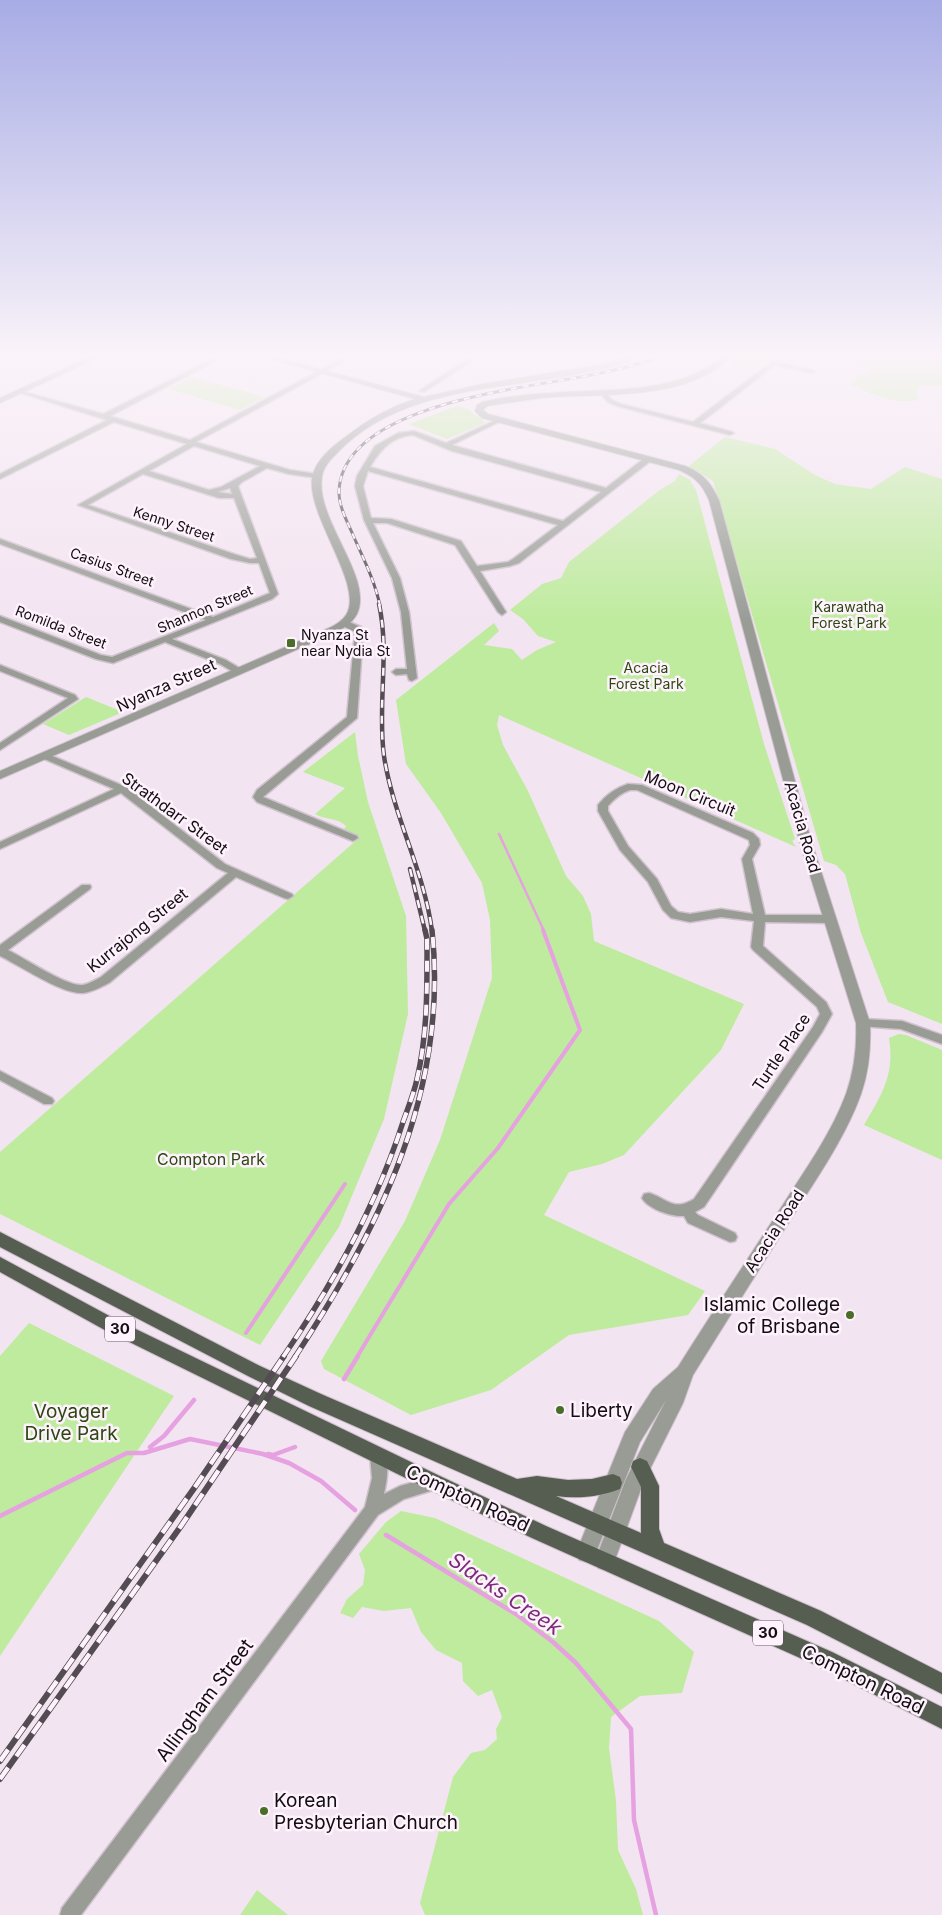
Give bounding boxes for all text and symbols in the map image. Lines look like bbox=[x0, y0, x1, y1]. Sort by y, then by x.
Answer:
street label: Kenny Street bbox=[131, 502, 217, 545]
street label: Casius Street bbox=[68, 543, 157, 590]
street label: Shannon Street bbox=[155, 581, 255, 636]
park label: Karawatha Forest Park bbox=[811, 598, 887, 631]
street label: Romilda Street bbox=[13, 601, 109, 652]
place label: Nyanza St near Nydia St bbox=[301, 626, 391, 659]
marker: Nyanza St near Nydia St bbox=[285, 637, 297, 649]
street label: Nyanza Street bbox=[113, 654, 219, 716]
park label: Acacia Forest Park bbox=[608, 659, 684, 692]
street label: Moon Circuit bbox=[641, 766, 739, 820]
street label: Strathdarr Street bbox=[118, 768, 232, 858]
street label: Acacia Road bbox=[780, 779, 826, 875]
street label: Kurrajong Street bbox=[83, 883, 191, 977]
street label: Turtle Place bbox=[748, 1009, 814, 1095]
park label: Compton Park bbox=[157, 1149, 265, 1169]
street label: Acacia Road bbox=[740, 1186, 808, 1276]
place label: Islamic College of Brisbane bbox=[704, 1293, 840, 1338]
marker: Islamic College of Brisbane bbox=[844, 1309, 856, 1321]
road number: 30 bbox=[105, 1316, 135, 1342]
place label: Liberty bbox=[570, 1399, 633, 1422]
park label: Voyager Drive Park bbox=[24, 1400, 118, 1445]
marker: Liberty bbox=[554, 1404, 566, 1416]
street label: Compton Road bbox=[402, 1460, 533, 1537]
water label: Slacks Creek bbox=[444, 1547, 567, 1641]
road number: 30 bbox=[753, 1620, 783, 1646]
street label: Allingham Street bbox=[151, 1635, 258, 1766]
street label: Compton Road bbox=[798, 1640, 928, 1719]
place label: Korean Presbyterian Church bbox=[274, 1789, 458, 1834]
marker: Korean Presbyterian Church bbox=[258, 1805, 270, 1817]

